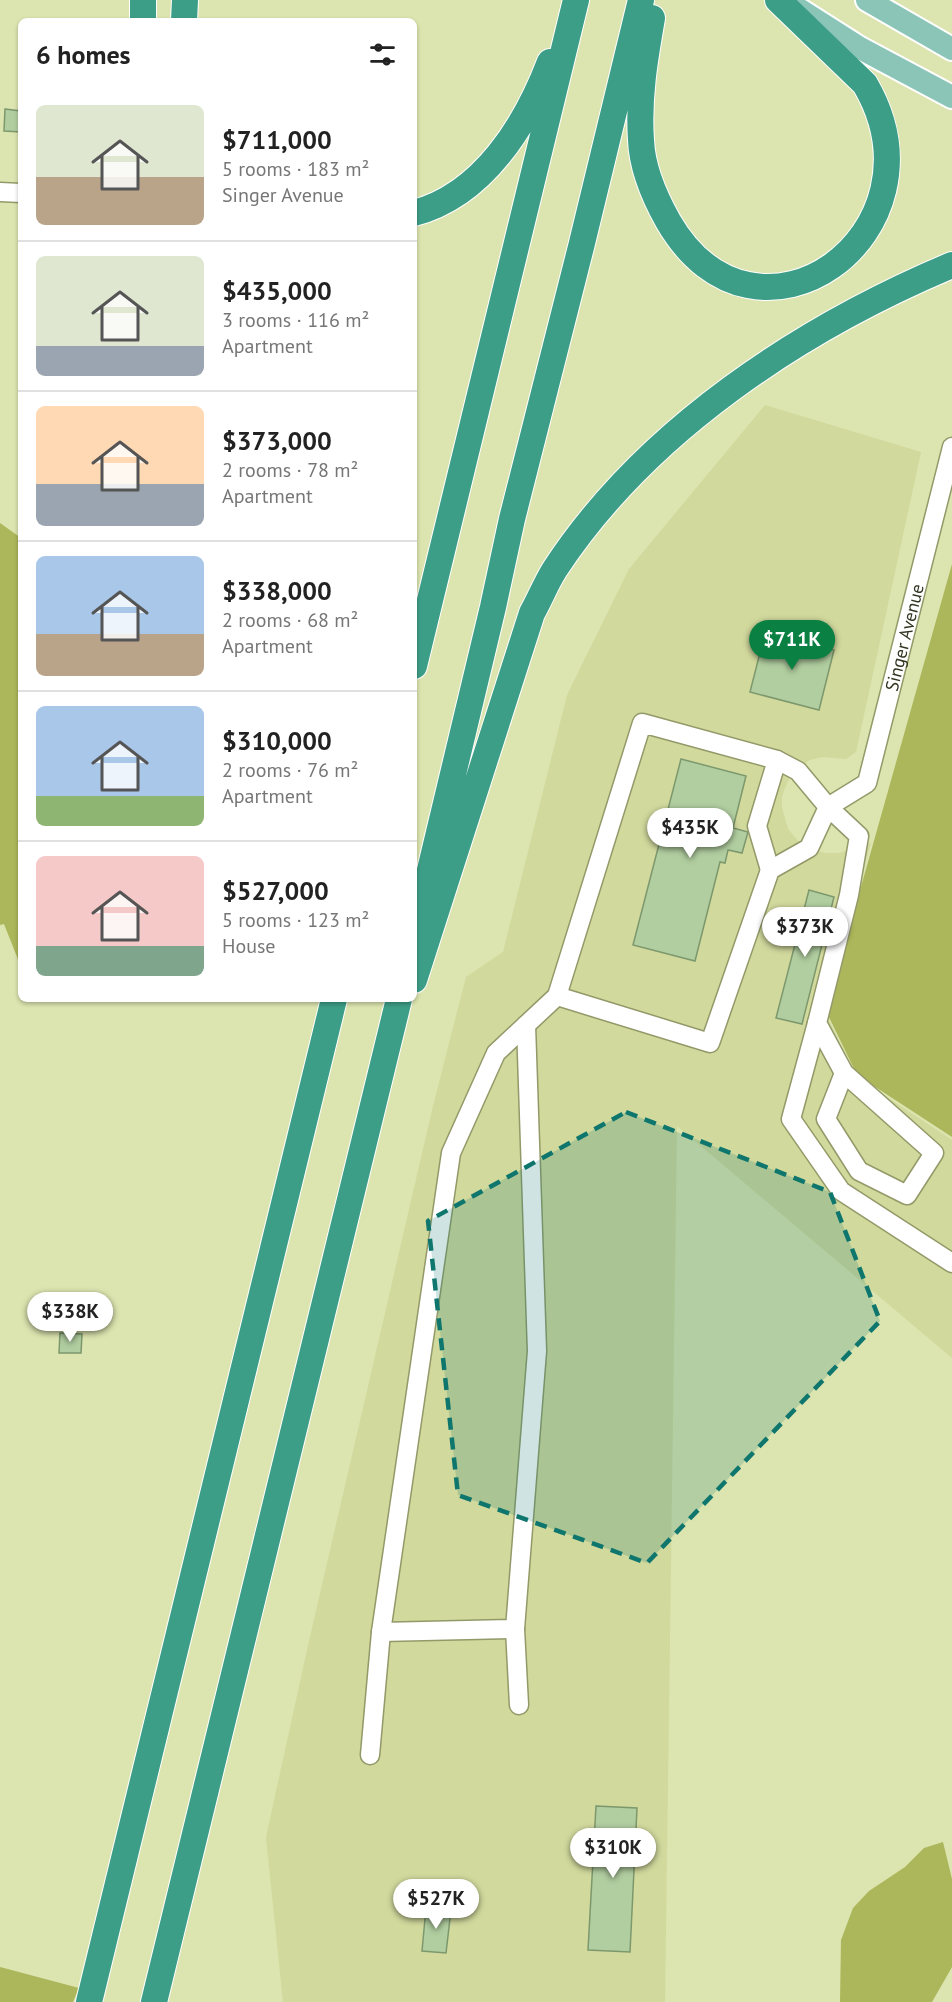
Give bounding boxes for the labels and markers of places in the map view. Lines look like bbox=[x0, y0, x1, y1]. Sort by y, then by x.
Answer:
pin: $711K bbox=[750, 620, 834, 671]
pin: $435K bbox=[648, 808, 732, 859]
pin: $373K bbox=[763, 907, 847, 958]
pin: $338K bbox=[28, 1292, 112, 1343]
pin: $310K bbox=[571, 1828, 655, 1879]
pin: $527K bbox=[394, 1879, 478, 1930]

